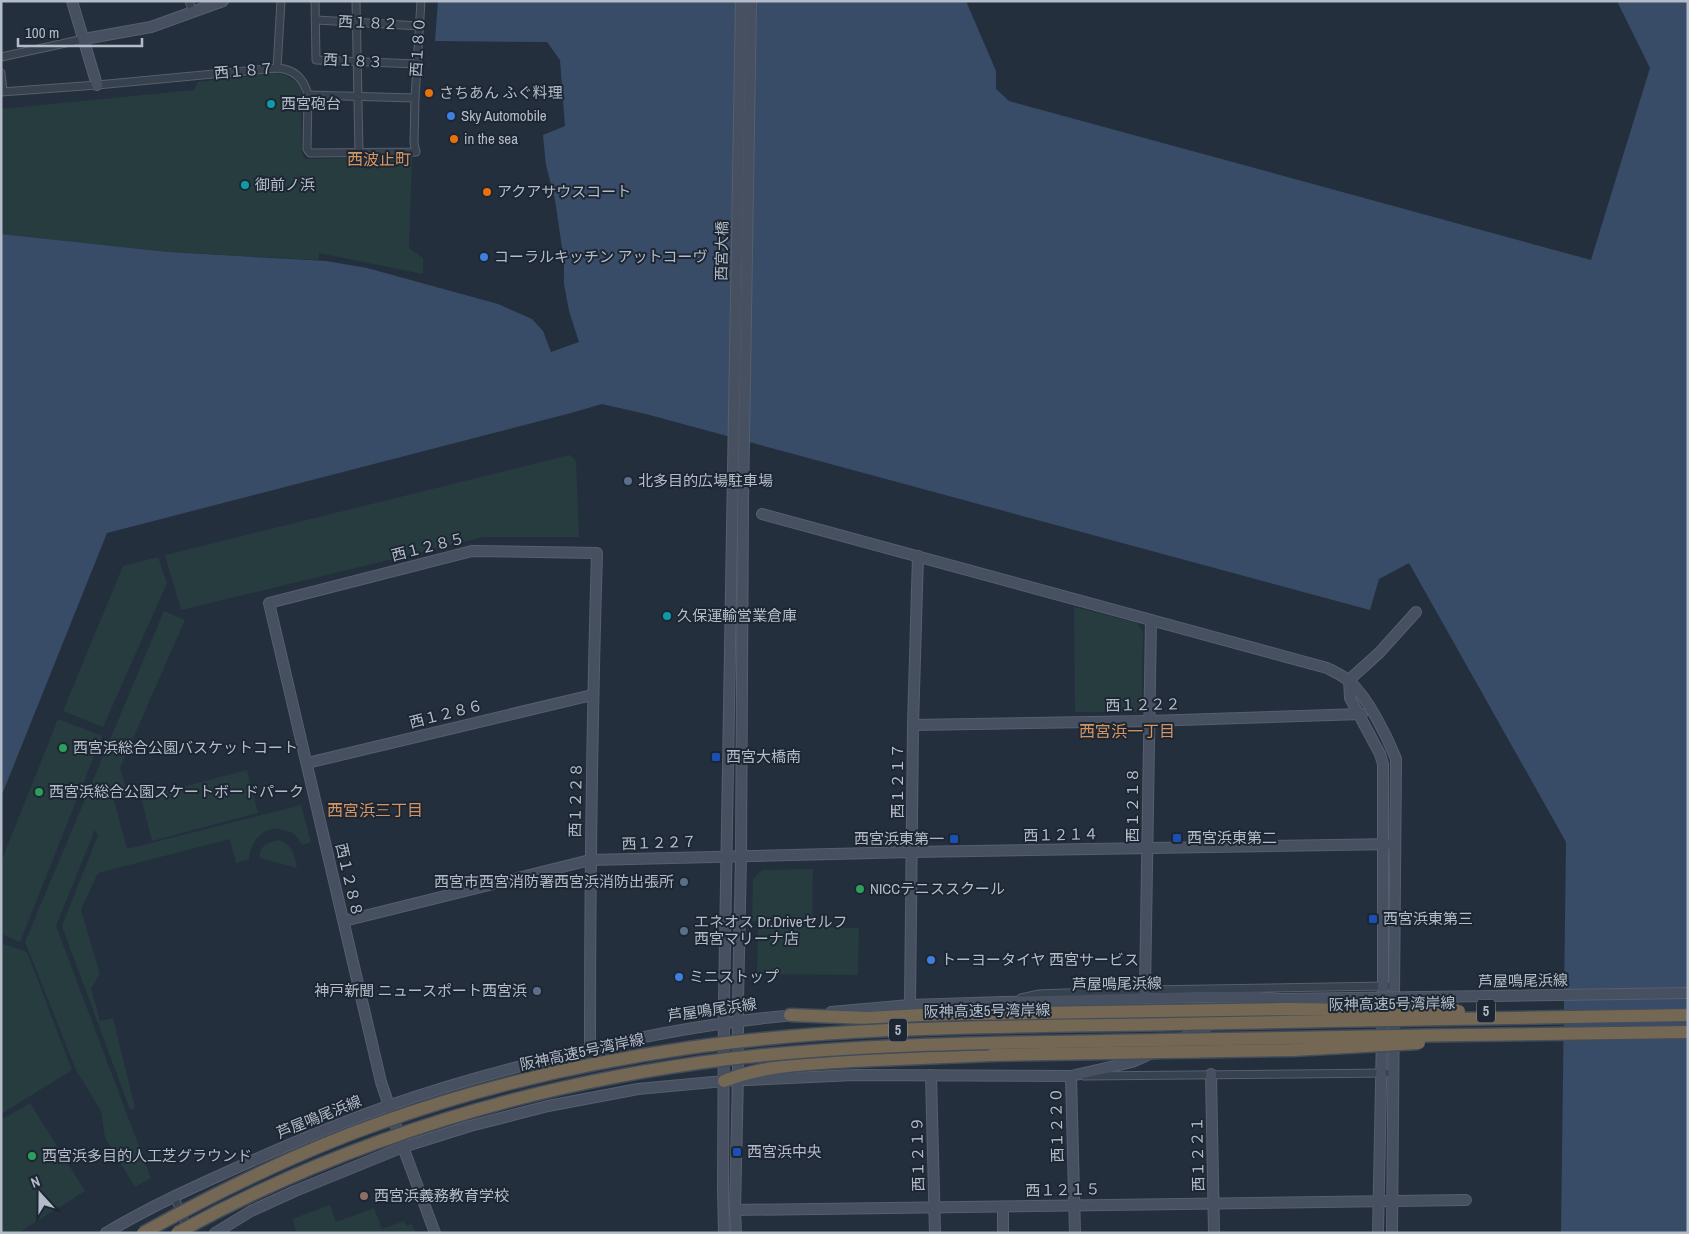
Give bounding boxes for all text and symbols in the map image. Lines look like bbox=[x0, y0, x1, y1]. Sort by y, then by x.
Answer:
street label: 西１８２ bbox=[338, 10, 399, 35]
scale bar bbox=[18, 15, 141, 47]
street label: 西１８０ bbox=[405, 16, 430, 78]
text: 100 m bbox=[25, 22, 59, 43]
street label: 西１８３ bbox=[323, 48, 384, 73]
street label: 西１８７ bbox=[213, 57, 275, 84]
place label: さちあん ふぐ料理 bbox=[439, 82, 562, 103]
marker: さちあん ふぐ料理 bbox=[423, 87, 435, 99]
place label: 西宮砲台 bbox=[281, 93, 341, 114]
marker: 西宮砲台 bbox=[265, 98, 277, 110]
place label: Sky Automobile bbox=[461, 105, 547, 126]
marker: Sky Automobile bbox=[445, 110, 457, 122]
place label: in the sea bbox=[464, 128, 518, 149]
marker: in the sea bbox=[448, 133, 460, 145]
district label: 西波止町 bbox=[347, 148, 411, 170]
place label: 御前ノ浜 bbox=[255, 174, 315, 195]
marker: 御前ノ浜 bbox=[239, 179, 251, 191]
place label: アクアサウスコート bbox=[497, 181, 631, 202]
marker: アクアサウスコート bbox=[481, 186, 493, 198]
street label: 西宮大橋 bbox=[710, 221, 733, 281]
place label: コーラルキッチン アットコーヴ bbox=[494, 246, 707, 267]
marker: コーラルキッチン アットコーヴ bbox=[478, 251, 490, 263]
place label: 北多目的広場駐車場 bbox=[638, 470, 773, 491]
marker: 北多目的広場駐車場 bbox=[622, 475, 634, 487]
street label: 西１２８５ bbox=[389, 527, 467, 566]
place label: 久保運輸営業倉庫 bbox=[677, 605, 797, 626]
marker: 久保運輸営業倉庫 bbox=[661, 610, 673, 622]
street label: 西１２２２ bbox=[1105, 693, 1181, 716]
street label: 西１２８６ bbox=[407, 694, 485, 733]
district label: 西宮浜一丁目 bbox=[1079, 720, 1175, 742]
place label: 西宮浜総合公園バスケットコート bbox=[73, 737, 298, 758]
marker: 西宮浜総合公園バスケットコート bbox=[57, 742, 69, 754]
street label: 西１２１７ bbox=[887, 743, 908, 819]
place label: 西宮大橋南 bbox=[726, 746, 801, 767]
marker: 西宮大橋南 bbox=[710, 751, 722, 763]
street label: 西１２２８ bbox=[564, 762, 587, 838]
street label: 西１２１８ bbox=[1122, 767, 1143, 843]
place label: 西宮浜総合公園スケートボードパーク bbox=[49, 781, 304, 802]
marker: 西宮浜総合公園スケートボードパーク bbox=[33, 786, 45, 798]
district label: 西宮浜三丁目 bbox=[327, 799, 423, 821]
street label: 西１２１４ bbox=[1023, 823, 1099, 846]
place label: 西宮浜東第二 bbox=[1187, 827, 1277, 848]
place label: 西宮浜東第一 bbox=[854, 828, 944, 849]
street label: 西１２２７ bbox=[621, 831, 697, 854]
marker: 西宮浜東第二 bbox=[1171, 832, 1183, 844]
marker: 西宮浜東第一 bbox=[948, 833, 960, 845]
street label: 西１２８８ bbox=[331, 841, 368, 919]
place label: 西宮市西宮消防署西宮浜消防出張所 bbox=[434, 871, 674, 892]
marker: 西宮市西宮消防署西宮浜消防出張所 bbox=[678, 876, 690, 888]
place label: NICCテニススクール bbox=[870, 878, 1005, 899]
marker: NICCテニススクール bbox=[854, 883, 866, 895]
place label: 西宮浜東第三 bbox=[1383, 908, 1473, 929]
place label: エネオス Dr.Driveセルフ 西宮マリーナ店 bbox=[694, 911, 848, 949]
marker: 西宮浜東第三 bbox=[1367, 913, 1379, 925]
marker: エネオス Dr.Driveセルフ 西宮マリーナ店 bbox=[678, 925, 690, 937]
place label: トーヨータイヤ 西宮サービス bbox=[941, 949, 1139, 970]
marker: トーヨータイヤ 西宮サービス bbox=[925, 954, 937, 966]
place label: ミニストップ bbox=[689, 966, 779, 987]
street label: 芦屋鳴尾浜線 bbox=[1478, 969, 1568, 992]
marker: ミニストップ bbox=[673, 971, 685, 983]
street label: 芦屋鳴尾浜線 bbox=[1072, 972, 1162, 995]
place label: 神戸新聞 ニュースポート西宮浜 bbox=[314, 980, 527, 1001]
marker: 神戸新聞 ニュースポート西宮浜 bbox=[531, 985, 543, 997]
street label: 阪神高速5号湾岸線 bbox=[1328, 992, 1456, 1015]
street label: 芦屋鳴尾浜線 bbox=[666, 993, 758, 1026]
street label: 阪神高速5号湾岸線 bbox=[923, 999, 1051, 1022]
road number: 5 bbox=[1477, 999, 1495, 1022]
road number: 5 bbox=[889, 1018, 907, 1042]
street label: 阪神高速5号湾岸線 bbox=[518, 1028, 646, 1075]
street label: 西１２２０ bbox=[1045, 1087, 1068, 1163]
street label: 芦屋鳴尾浜線 bbox=[273, 1090, 364, 1143]
street label: 西１２１９ bbox=[906, 1116, 929, 1192]
street label: 西１２２１ bbox=[1186, 1116, 1209, 1192]
place label: 西宮浜中央 bbox=[747, 1141, 822, 1162]
place label: 西宮浜多目的人工芝グラウンド bbox=[42, 1145, 252, 1166]
marker: 西宮浜中央 bbox=[731, 1146, 743, 1158]
marker: 西宮浜多目的人工芝グラウンド bbox=[26, 1150, 38, 1162]
north arrow bbox=[15, 1169, 65, 1219]
text: N bbox=[28, 1172, 42, 1192]
street label: 西１２１５ bbox=[1025, 1178, 1101, 1201]
place label: 西宮浜義務教育学校 bbox=[374, 1185, 509, 1206]
marker: 西宮浜義務教育学校 bbox=[358, 1190, 370, 1202]

